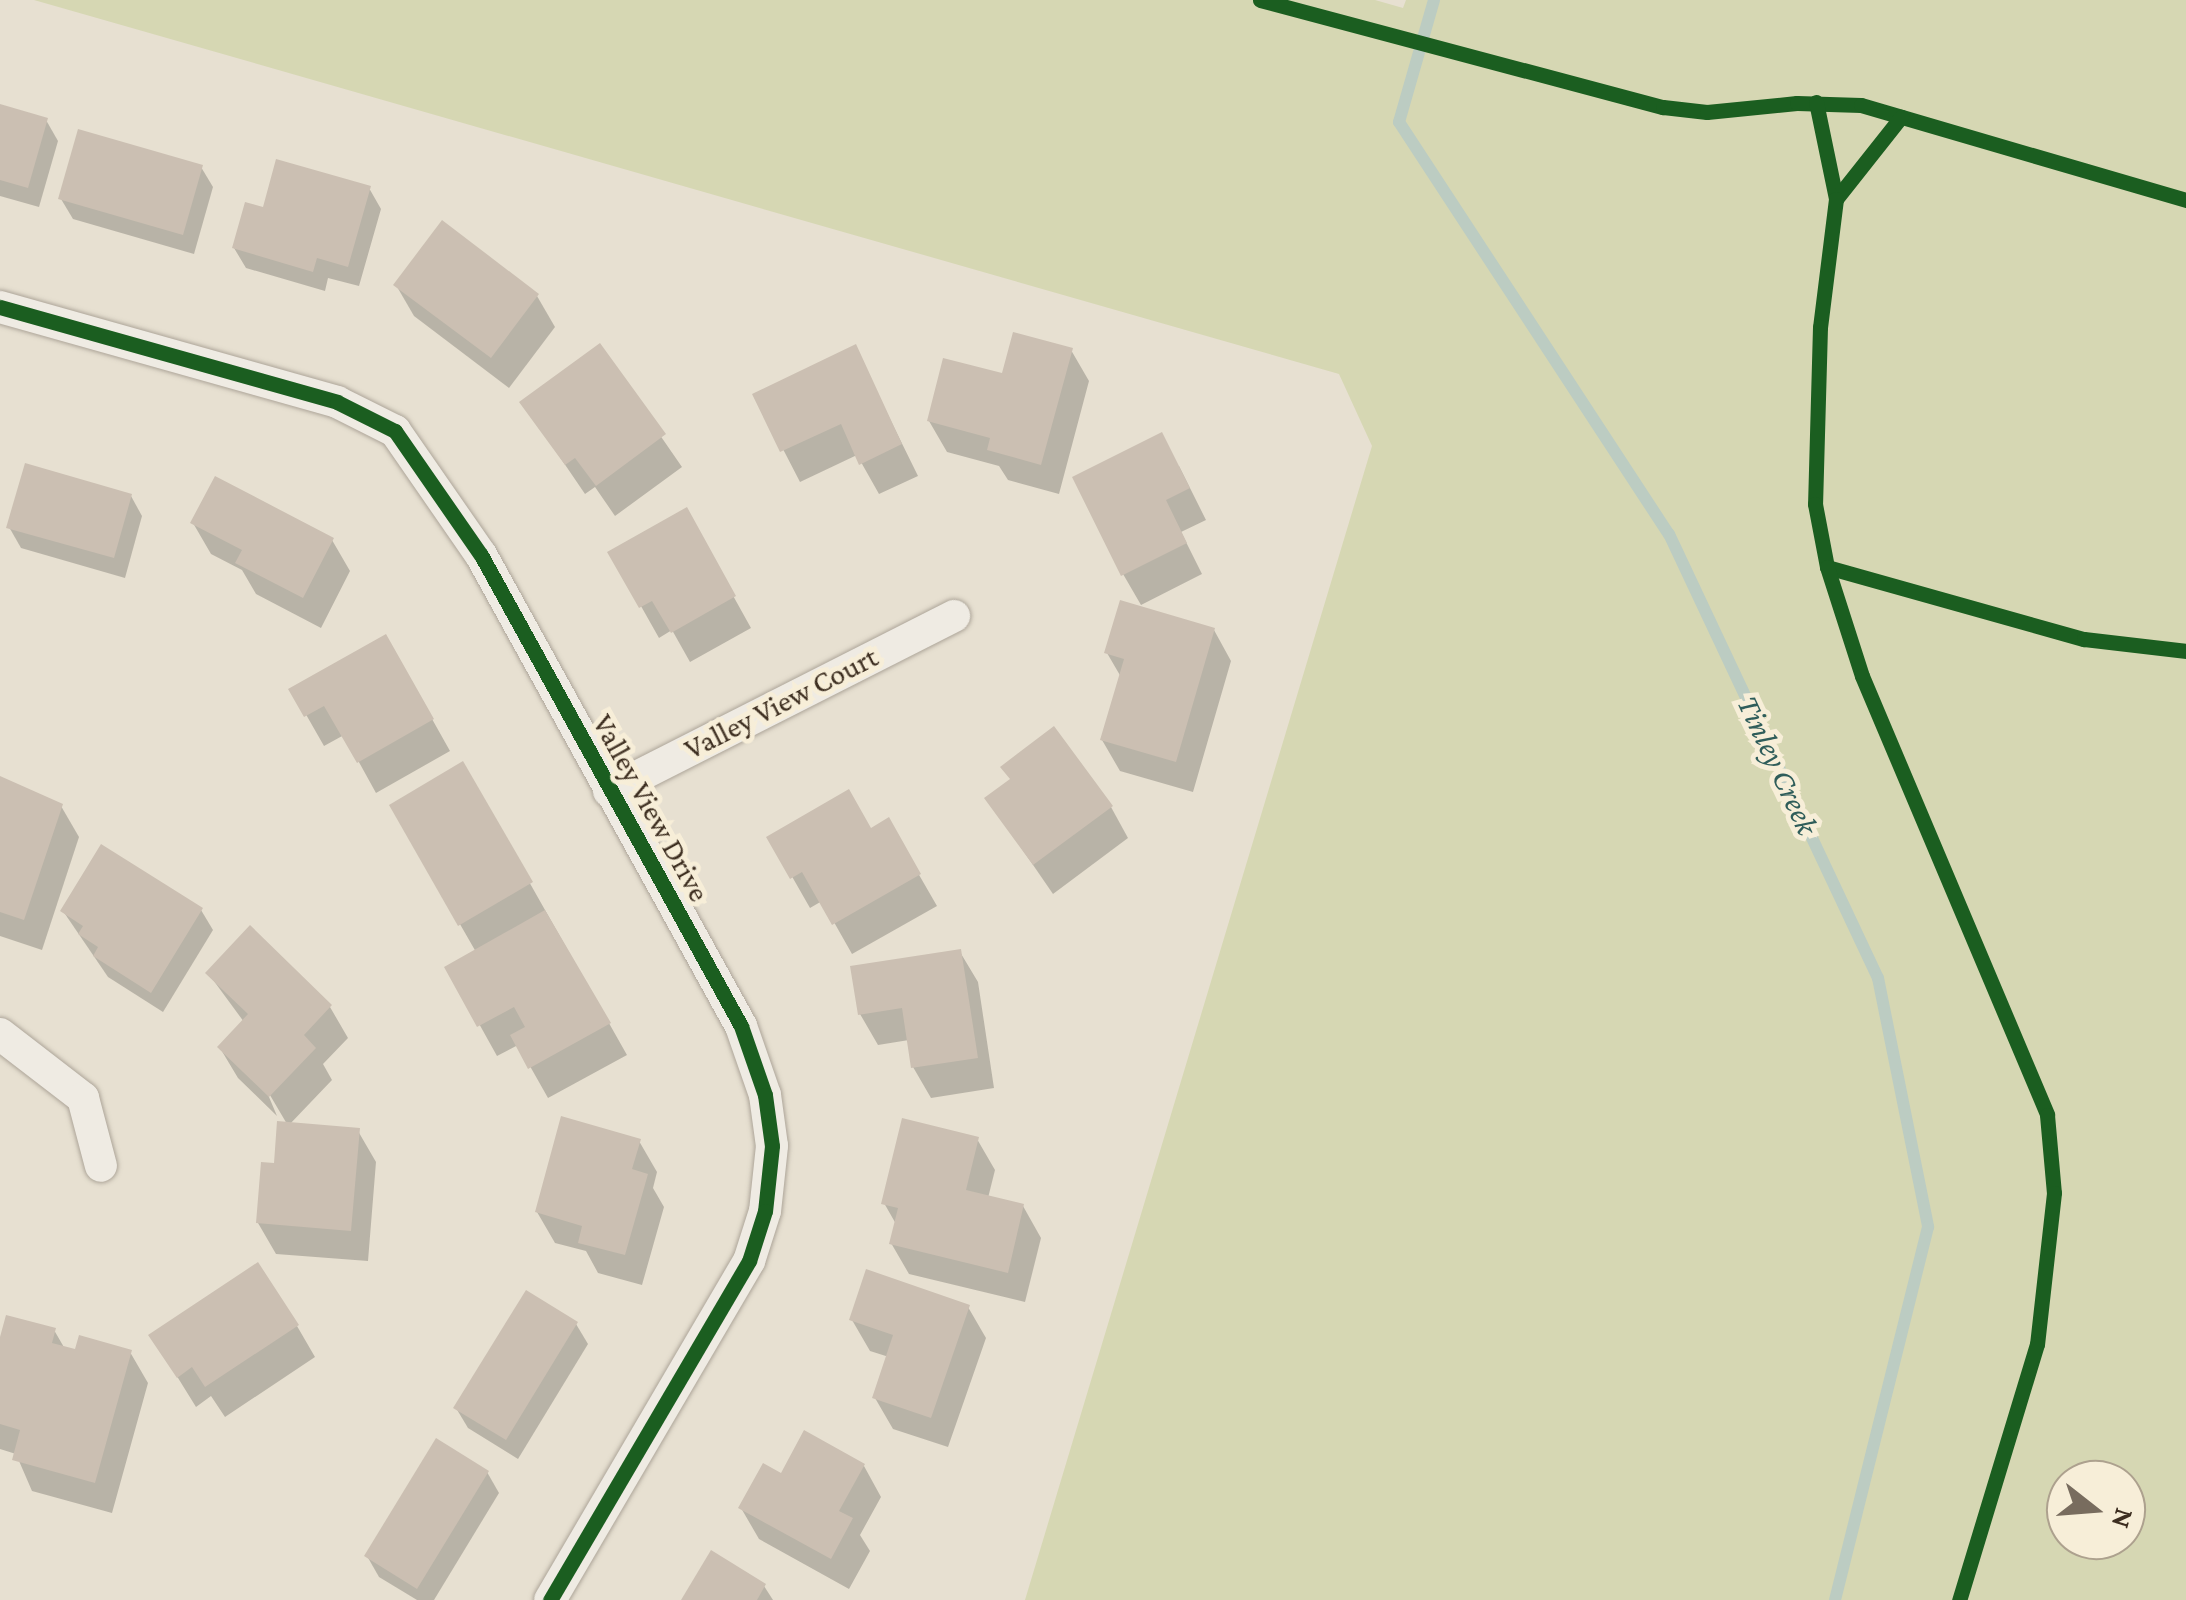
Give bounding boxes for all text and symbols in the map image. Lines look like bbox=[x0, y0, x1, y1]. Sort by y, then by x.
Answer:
street label: Valley View Court bbox=[678, 639, 884, 767]
water label: Tinley Creek bbox=[1729, 689, 1827, 841]
street label: Valley View Drive bbox=[585, 708, 717, 908]
north arrow bbox=[2046, 1460, 2146, 1560]
text: N bbox=[2106, 1505, 2141, 1532]

